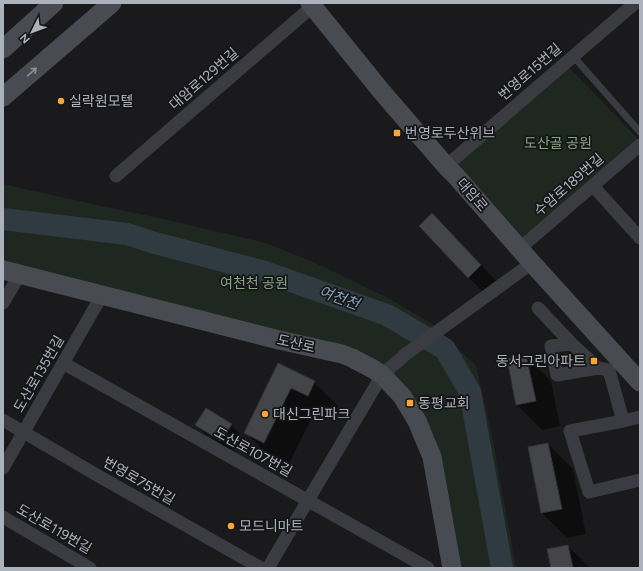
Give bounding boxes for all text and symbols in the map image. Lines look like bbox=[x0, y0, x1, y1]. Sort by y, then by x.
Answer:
north arrow bbox=[12, 12, 52, 52]
text: N bbox=[17, 31, 33, 46]
street label: 번영로15번길 bbox=[495, 40, 565, 104]
street label: 대암로129번길 bbox=[166, 44, 242, 114]
one-way arrow bbox=[27, 67, 37, 76]
place label: 실락원모텔 bbox=[69, 93, 133, 110]
marker: 실락원모텔 bbox=[56, 96, 66, 106]
place label: 번영로두산위브 bbox=[405, 125, 495, 142]
marker: 번영로두산위브 bbox=[392, 128, 402, 138]
park label: 도산골 공원 bbox=[524, 135, 592, 152]
street label: 수암로189번길 bbox=[531, 150, 607, 220]
street label: 대암로 bbox=[453, 175, 491, 215]
park label: 여천천 공원 bbox=[220, 275, 288, 292]
water label: 여천천 bbox=[316, 282, 364, 314]
street label: 도산로 bbox=[275, 331, 317, 357]
street label: 도산로135번길 bbox=[10, 333, 68, 415]
place label: 동서그린아파트 bbox=[496, 353, 586, 370]
marker: 동서그린아파트 bbox=[589, 356, 599, 366]
place label: 동평교회 bbox=[418, 395, 470, 412]
marker: 동평교회 bbox=[405, 398, 415, 408]
place label: 대신그린파크 bbox=[273, 406, 350, 423]
marker: 대신그린파크 bbox=[260, 409, 270, 419]
street label: 도산로107번길 bbox=[211, 424, 295, 480]
street label: 번영로75번길 bbox=[100, 454, 178, 508]
street label: 도산로119번길 bbox=[13, 501, 95, 557]
place label: 모드니마트 bbox=[239, 518, 304, 535]
marker: 모드니마트 bbox=[226, 521, 236, 531]

